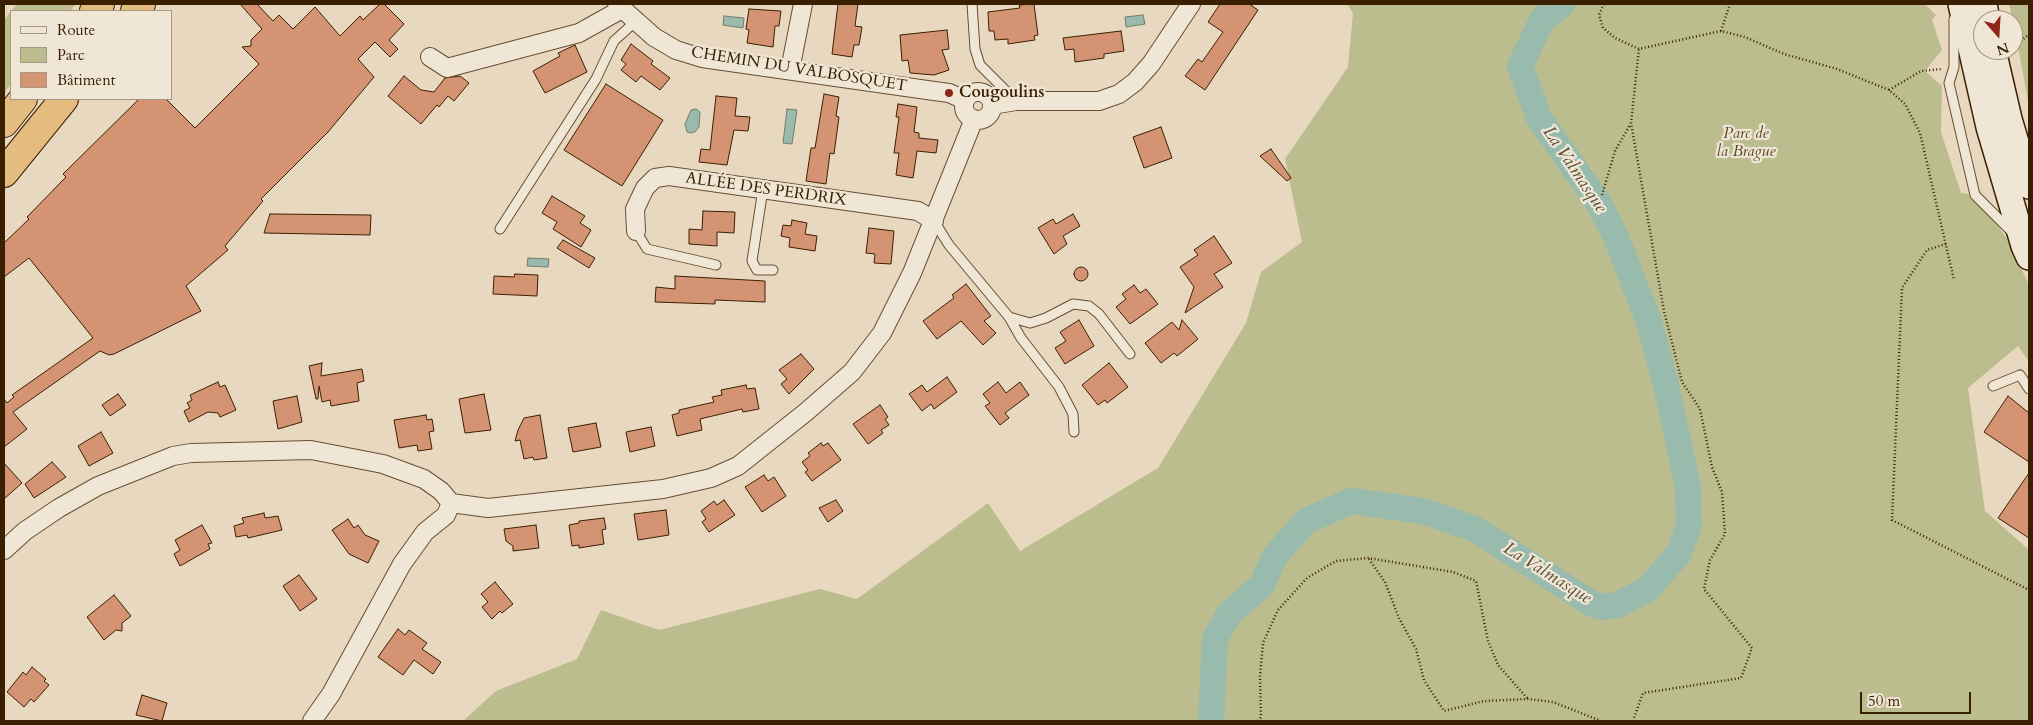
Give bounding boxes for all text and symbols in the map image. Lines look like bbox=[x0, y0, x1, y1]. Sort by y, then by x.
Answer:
legend bbox=[10, 10, 172, 100]
north arrow bbox=[1973, 10, 2023, 60]
text: Route bbox=[57, 20, 95, 40]
text: N bbox=[1994, 38, 2012, 60]
street label: CHEMIN DU VALBOSQUET bbox=[690, 43, 908, 97]
text: Parc bbox=[57, 45, 85, 65]
text: Bâtiment bbox=[57, 70, 115, 90]
place label: Cougoulins bbox=[959, 83, 1044, 103]
marker: Cougoulins bbox=[943, 87, 955, 99]
water label: La Valmasque bbox=[1537, 123, 1611, 217]
park label: Parc de la Brague bbox=[1716, 124, 1776, 162]
street label: ALLÉE DES PERDRIX bbox=[684, 169, 848, 211]
water label: La Valmasque bbox=[1499, 538, 1595, 610]
scale bar bbox=[1863, 682, 1974, 714]
text: 50 m bbox=[1868, 691, 1900, 711]

